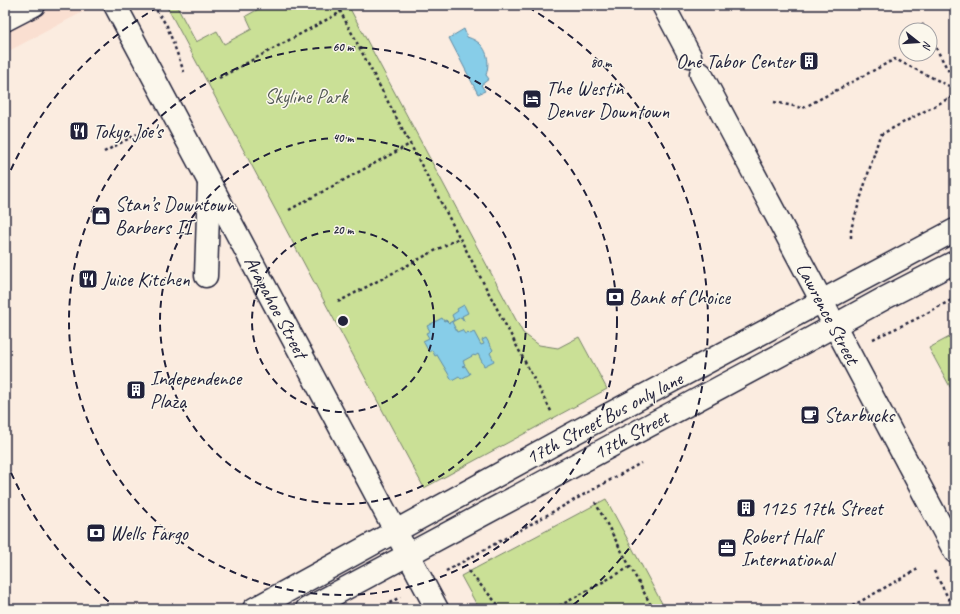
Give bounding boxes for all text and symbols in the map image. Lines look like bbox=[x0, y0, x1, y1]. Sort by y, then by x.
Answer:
north arrow bbox=[898, 22, 938, 62]
text: 60 m bbox=[333, 39, 355, 55]
text: N bbox=[919, 40, 935, 52]
place label: One Tabor Center bbox=[676, 49, 797, 74]
building icon: One Tabor Center bbox=[798, 50, 820, 72]
text: 80 m bbox=[591, 55, 612, 71]
place label: The Westin Denver Downtown bbox=[546, 76, 670, 124]
park label: Skyline Park bbox=[265, 84, 349, 109]
hotel icon: The Westin Denver Downtown bbox=[521, 88, 543, 110]
place label: Tokyo Joe's bbox=[93, 119, 164, 144]
restaurant icon: Tokyo Joe's bbox=[68, 120, 90, 142]
text: 40 m bbox=[333, 130, 354, 146]
place label: Stan’s Downtown Barbers II bbox=[115, 192, 236, 240]
shop icon: Stan’s Downtown Barbers II bbox=[90, 205, 112, 227]
text: 20 m bbox=[333, 222, 354, 238]
street label: Arapahoe Street bbox=[239, 252, 315, 365]
street label: Lawrence Street bbox=[791, 258, 867, 371]
place label: Juice Kitchen bbox=[101, 267, 191, 292]
restaurant icon: Juice Kitchen bbox=[77, 268, 99, 290]
place label: Bank of Choice bbox=[629, 285, 732, 310]
bank icon: Bank of Choice bbox=[604, 286, 626, 308]
centre of rings bbox=[336, 314, 350, 328]
place label: Independence Plaza bbox=[150, 366, 243, 414]
street label: 17th Street Bus only lane bbox=[521, 366, 687, 470]
building icon: Independence Plaza bbox=[125, 379, 147, 401]
place label: Starbucks bbox=[824, 403, 896, 428]
cafe icon: Starbucks bbox=[799, 404, 821, 426]
street label: 17th Street bbox=[589, 405, 673, 465]
place label: 1125 17th Street bbox=[760, 496, 885, 521]
building icon: 1125 17th Street bbox=[735, 497, 757, 519]
place label: Wells Fargo bbox=[110, 521, 189, 546]
bank icon: Wells Fargo bbox=[85, 522, 107, 544]
place label: Robert Half International bbox=[741, 524, 837, 572]
office icon: Robert Half International bbox=[716, 537, 738, 559]

